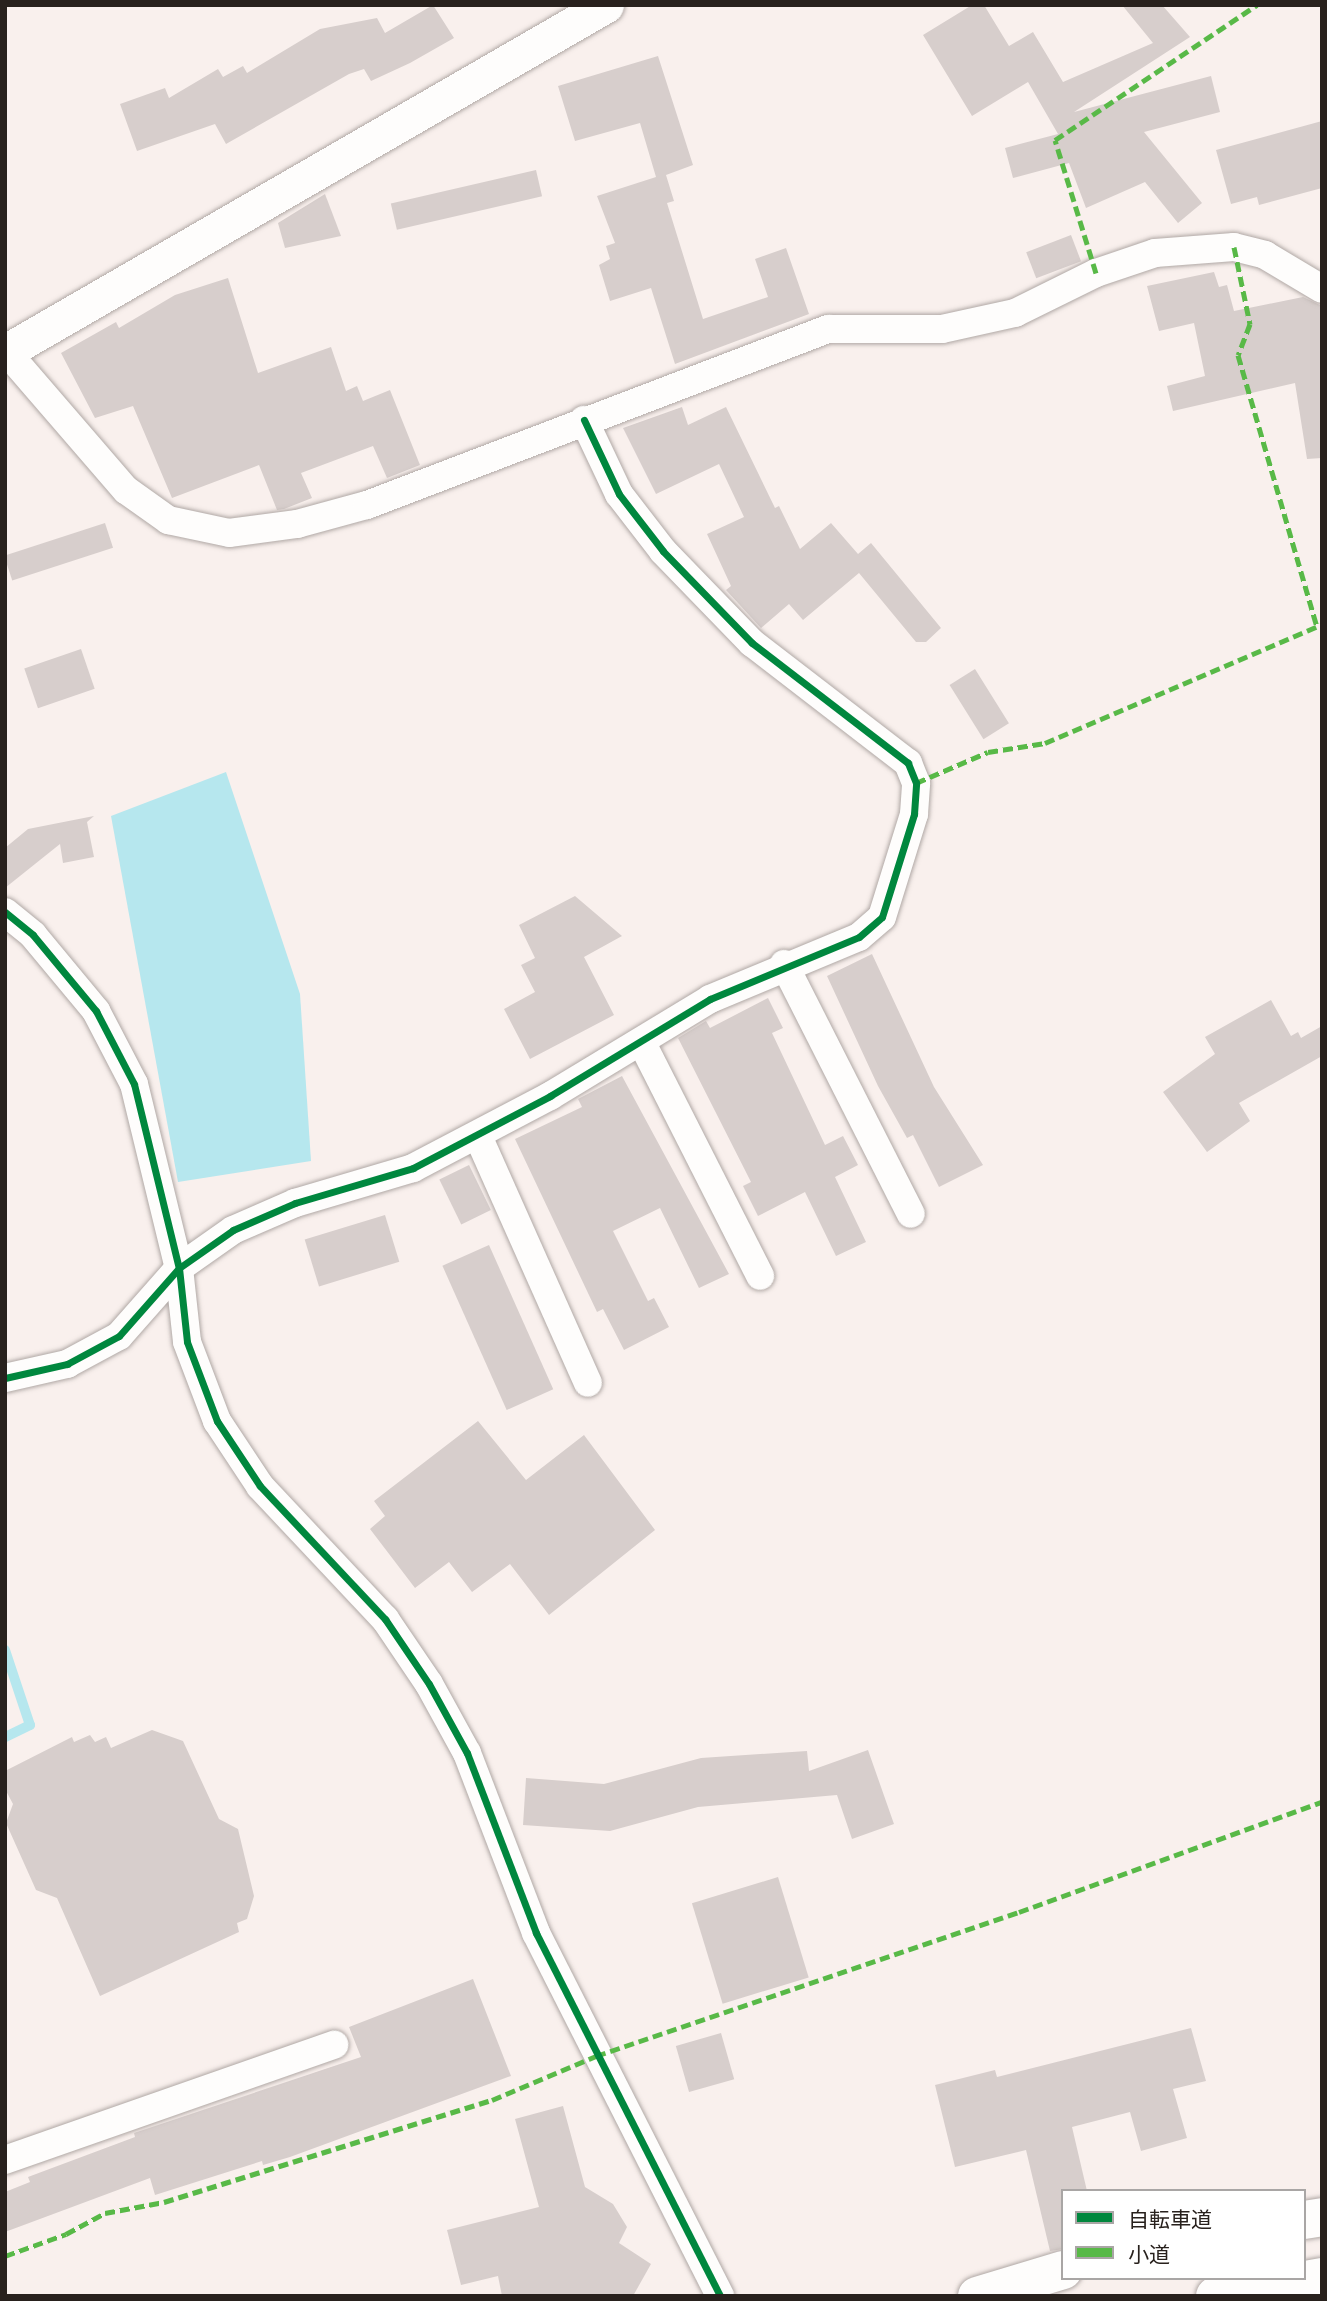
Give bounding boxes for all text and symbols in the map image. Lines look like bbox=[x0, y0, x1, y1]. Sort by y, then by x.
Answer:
legend bbox=[1061, 2189, 1306, 2280]
text: 自転車道 bbox=[1128, 2210, 1212, 2231]
text: 小道 bbox=[1128, 2245, 1170, 2266]

